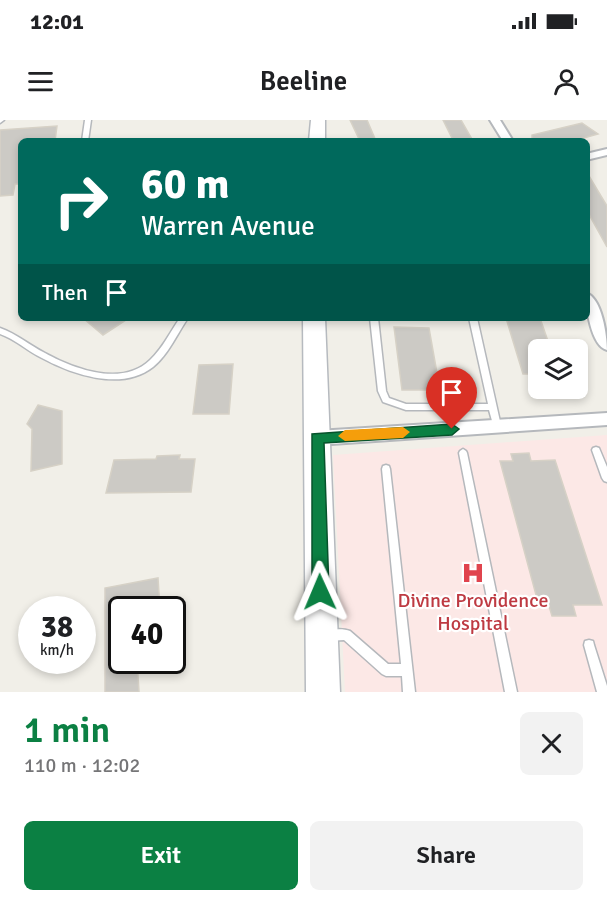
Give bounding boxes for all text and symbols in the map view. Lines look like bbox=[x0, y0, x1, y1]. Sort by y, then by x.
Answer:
text: 12:01 bbox=[30, 8, 84, 35]
icon: menu bbox=[24, 65, 57, 98]
text: Beeline bbox=[260, 65, 347, 98]
icon: person bbox=[550, 65, 583, 98]
text: 60 m bbox=[141, 159, 230, 210]
icon: right bbox=[42, 162, 120, 240]
text: Warren Avenue bbox=[141, 210, 315, 243]
icon: arrive bbox=[100, 276, 133, 309]
text: Then bbox=[42, 279, 88, 306]
map controls bbox=[528, 339, 588, 399]
button: layers bbox=[528, 339, 588, 399]
pin bbox=[426, 367, 477, 429]
icon: arrive bbox=[435, 376, 468, 409]
position arrow bbox=[288, 560, 352, 624]
hospital icon: Divine Providence Hospital bbox=[460, 560, 486, 586]
place label: Divine Providence Hospital bbox=[397, 588, 549, 636]
speed limit sign: 40 bbox=[108, 596, 186, 674]
text: 38 bbox=[41, 609, 73, 646]
text: km/h bbox=[40, 641, 74, 659]
text: 1 min bbox=[24, 708, 110, 753]
button: close bbox=[520, 712, 583, 775]
text: 110 m · 12:02 bbox=[24, 753, 140, 778]
button: Exit bbox=[24, 821, 298, 890]
button: Share bbox=[310, 821, 583, 890]

